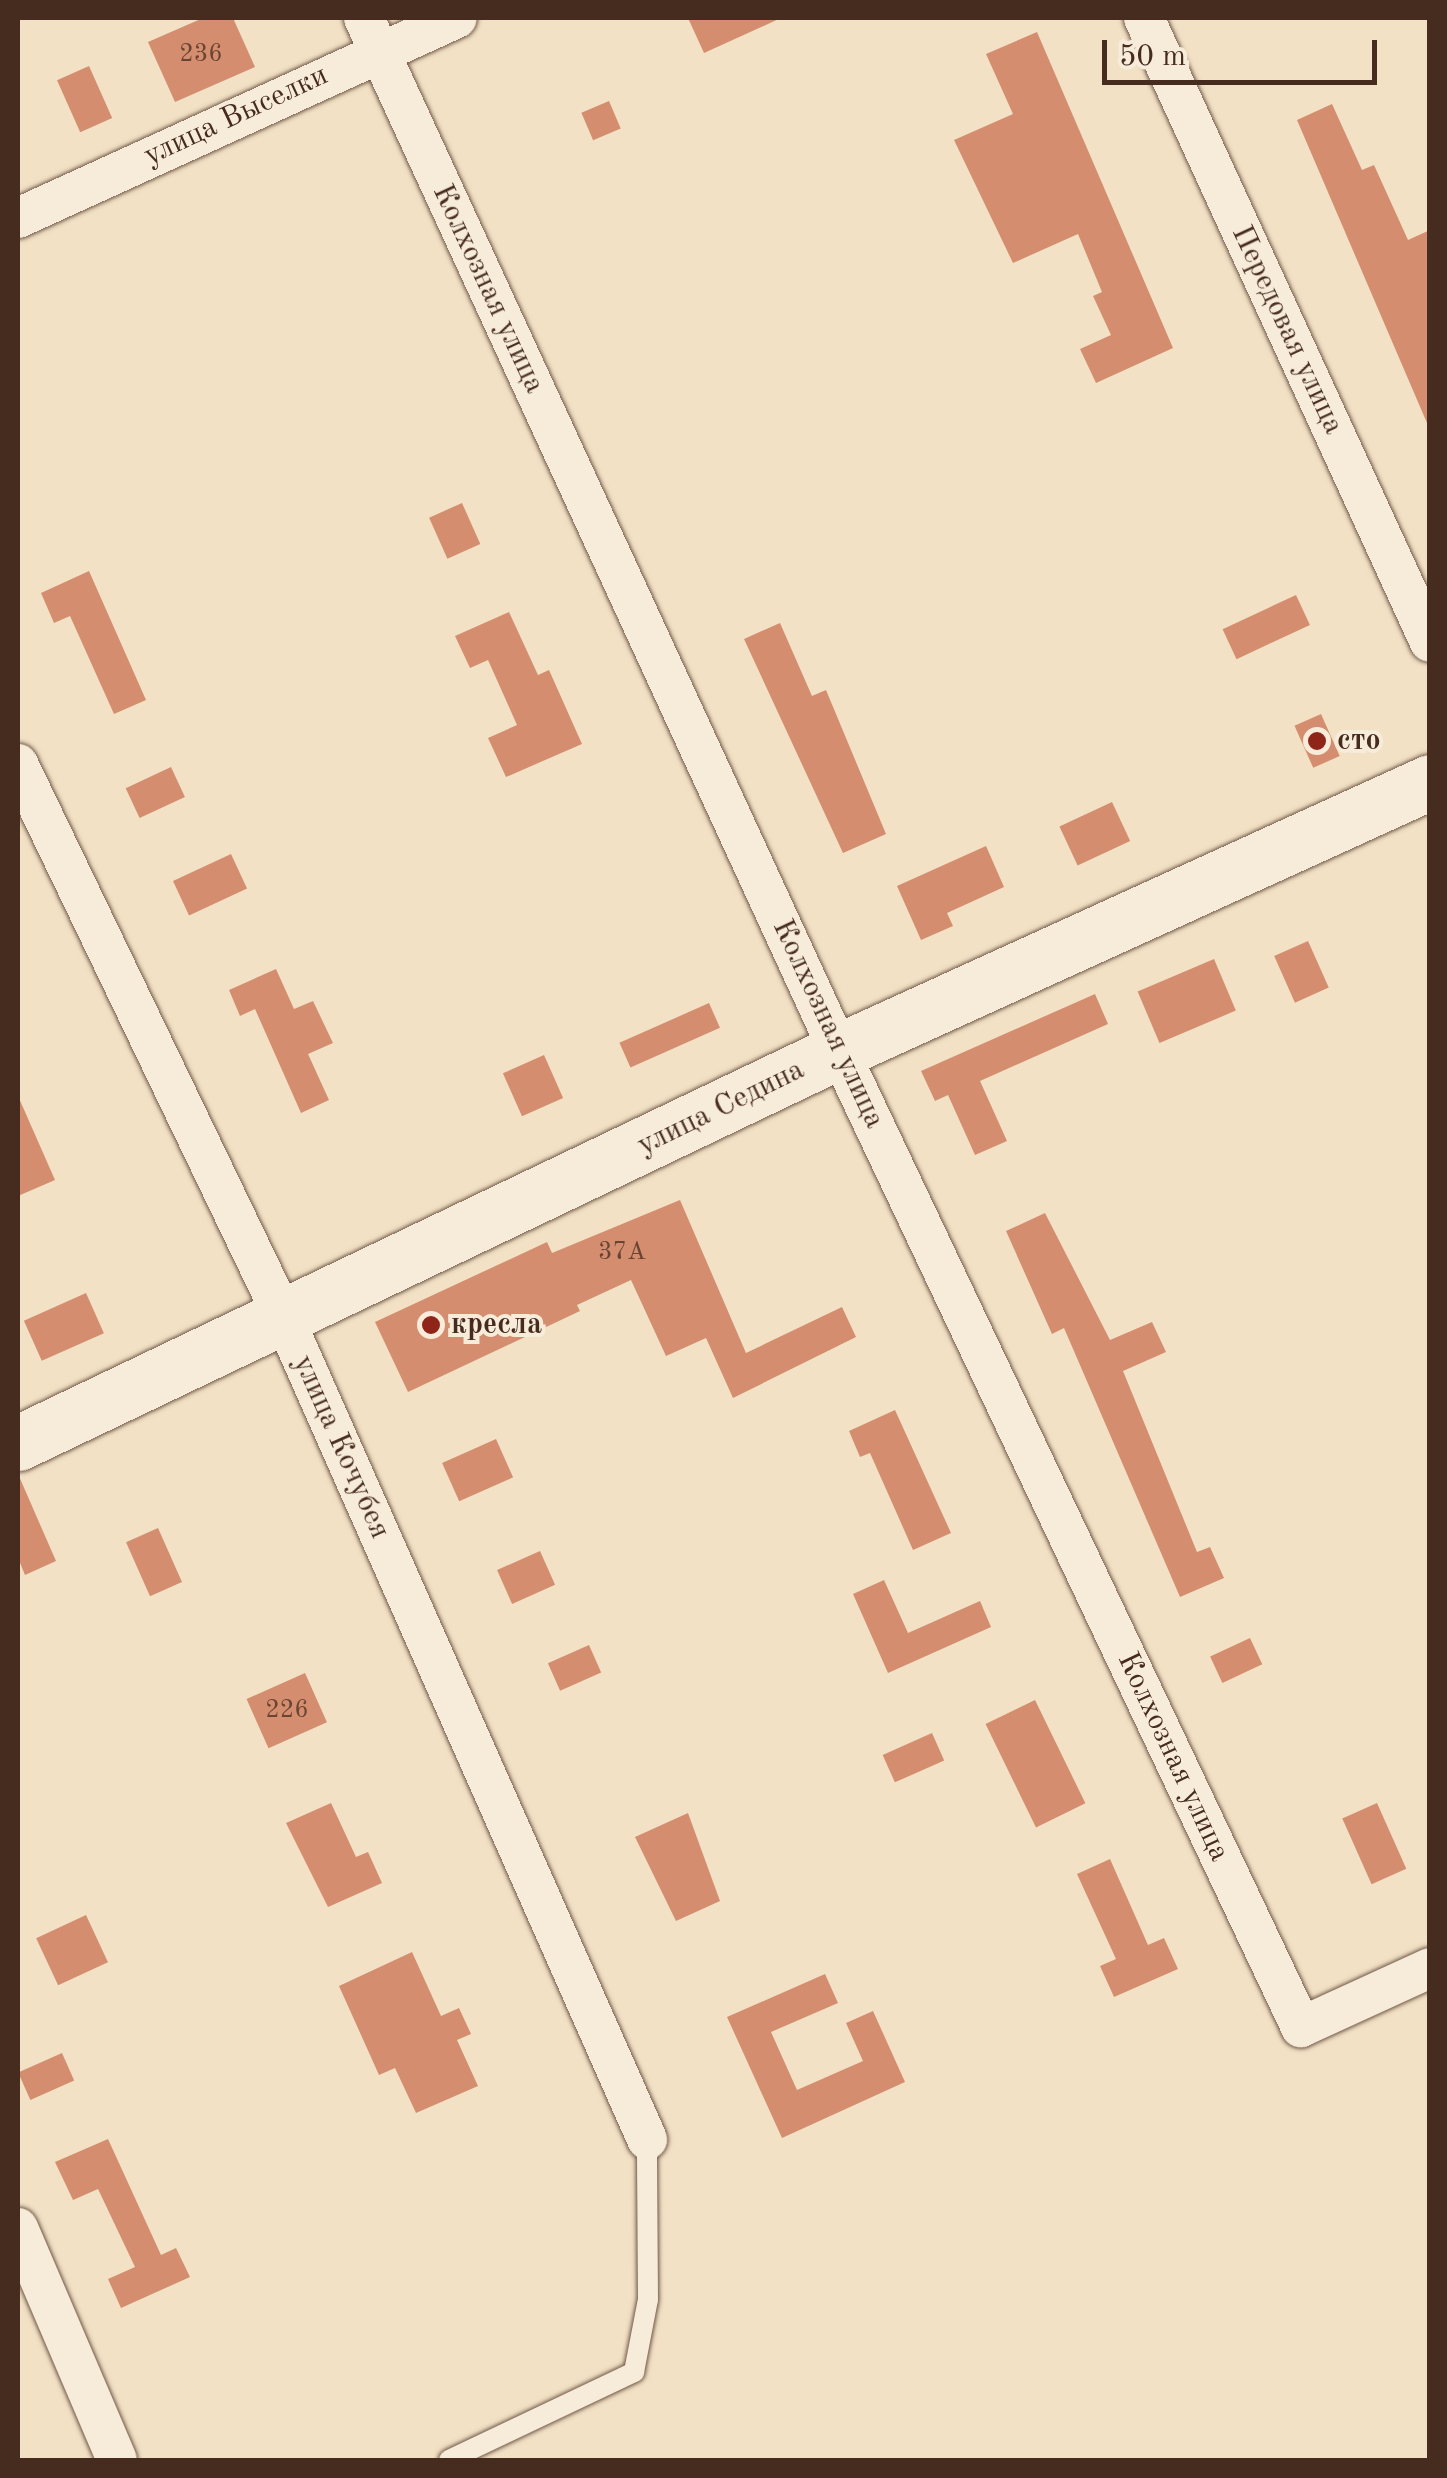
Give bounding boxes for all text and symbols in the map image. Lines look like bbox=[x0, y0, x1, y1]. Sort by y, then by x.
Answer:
scale bar bbox=[1107, 20, 1382, 82]
house number: 236 bbox=[179, 40, 223, 70]
text: 50 m bbox=[1119, 42, 1186, 72]
street label: улица Выселки bbox=[138, 58, 334, 174]
street label: Колхозная улица bbox=[424, 179, 552, 399]
street label: Передовая улица bbox=[1223, 220, 1351, 440]
place label: сто bbox=[1337, 723, 1381, 759]
marker: сто bbox=[1306, 730, 1328, 752]
street label: Колхозная улица bbox=[764, 914, 892, 1134]
street label: улица Седина bbox=[632, 1052, 810, 1164]
house number: 37А bbox=[598, 1238, 646, 1268]
place label: кресла bbox=[451, 1307, 542, 1343]
marker: кресла bbox=[420, 1314, 442, 1336]
street label: улица Кочубея bbox=[284, 1350, 398, 1544]
street label: Колхозная улица bbox=[1109, 1647, 1237, 1867]
house number: 226 bbox=[265, 1696, 309, 1726]

